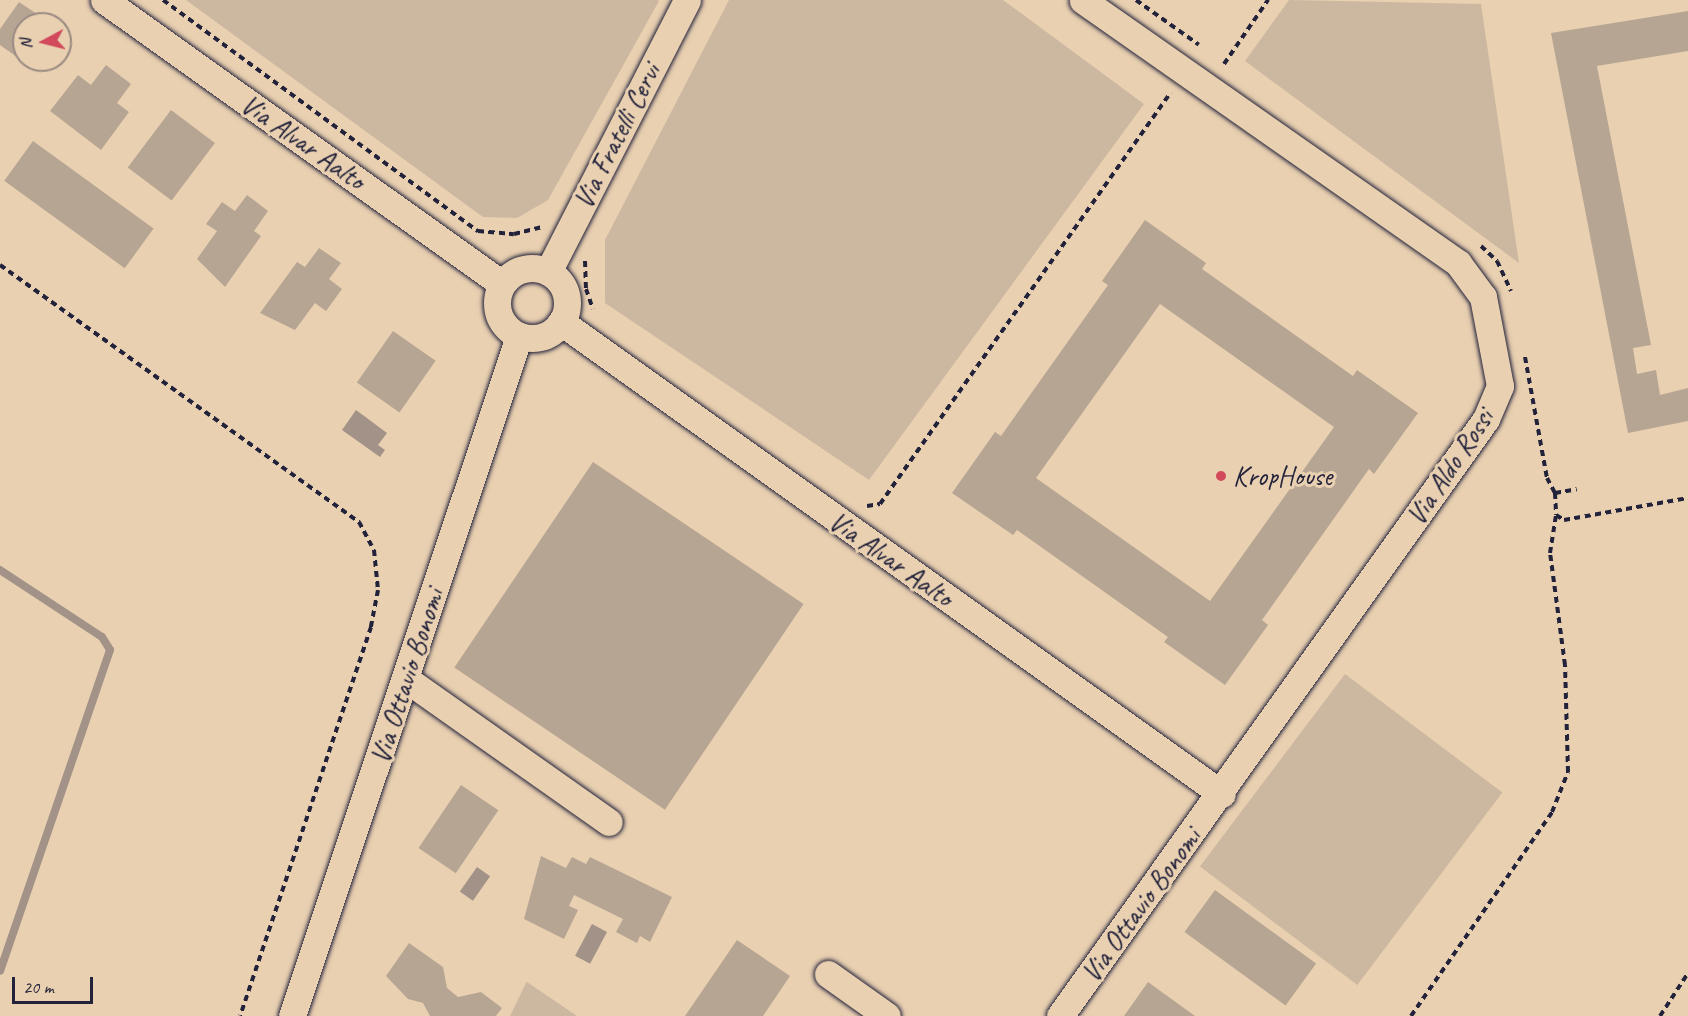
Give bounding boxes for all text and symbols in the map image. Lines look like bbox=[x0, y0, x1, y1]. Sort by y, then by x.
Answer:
north arrow bbox=[12, 12, 72, 72]
text: N bbox=[16, 38, 37, 50]
street label: Via Fratelli Cervi bbox=[566, 58, 668, 214]
street label: Via Alvar Aalto bbox=[234, 87, 372, 197]
street label: Via Aldo Rossi bbox=[1399, 403, 1501, 531]
place label: KropHouse bbox=[1233, 459, 1332, 493]
marker: KropHouse bbox=[1214, 469, 1228, 483]
street label: Via Alvar Aalto bbox=[822, 504, 960, 614]
street label: Via Ottavio Bonomi bbox=[363, 584, 451, 768]
street label: Via Ottavio Bonomi bbox=[1074, 821, 1208, 989]
scale bar bbox=[15, 965, 96, 1003]
text: 20 m bbox=[23, 976, 54, 998]

